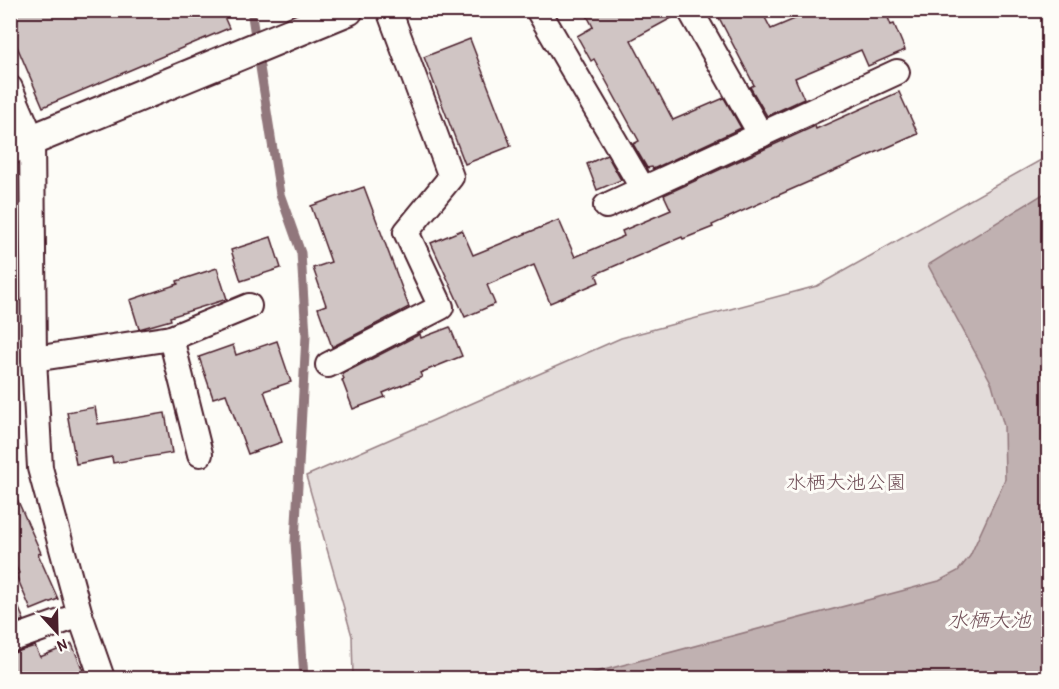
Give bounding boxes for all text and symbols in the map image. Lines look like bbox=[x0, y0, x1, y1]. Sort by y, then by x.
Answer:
park label: 水栖大池公園 bbox=[786, 468, 906, 495]
north arrow bbox=[27, 602, 87, 662]
water label: 水栖大池 bbox=[947, 605, 1032, 634]
text: N bbox=[54, 634, 71, 658]

